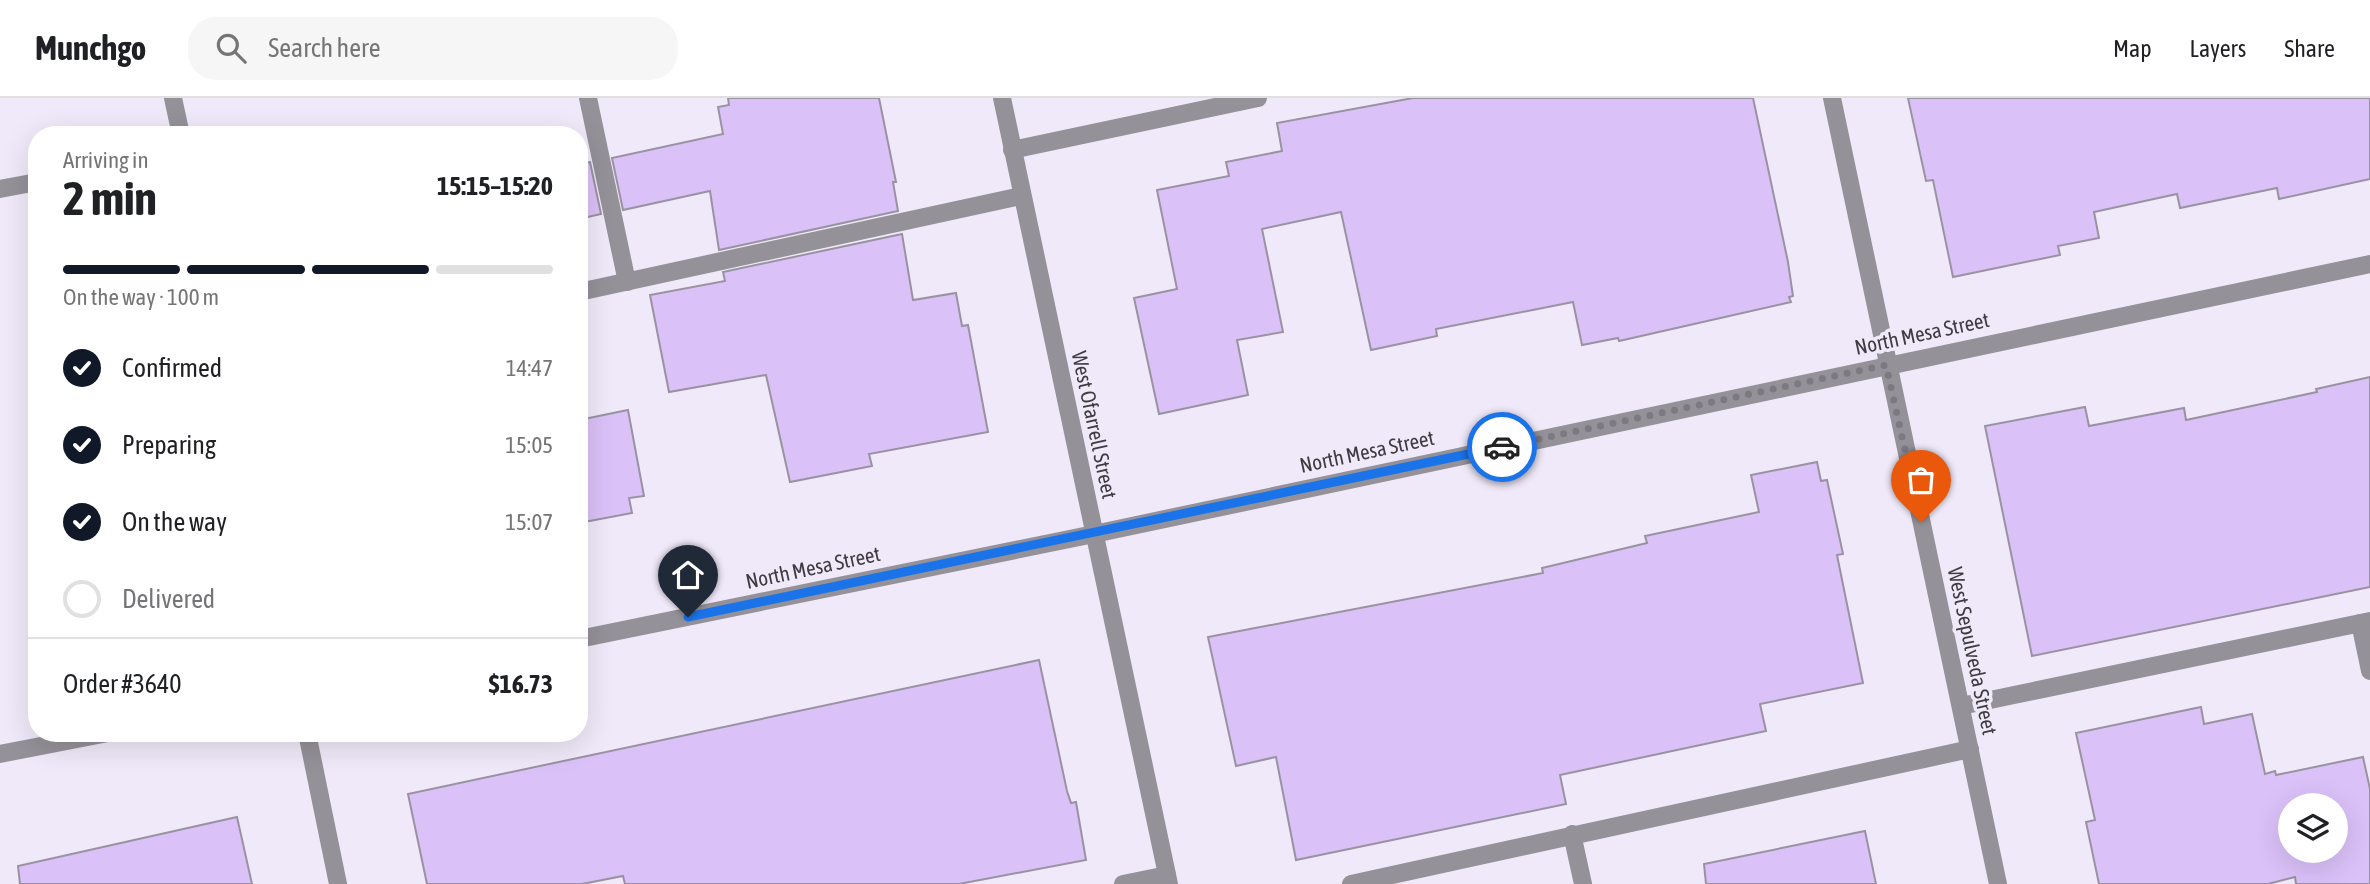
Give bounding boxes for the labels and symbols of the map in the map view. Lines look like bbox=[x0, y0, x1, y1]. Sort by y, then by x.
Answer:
street label: North Mesa Street bbox=[1852, 307, 1991, 359]
street label: West Ofarrell Street bbox=[1068, 349, 1122, 501]
courier bbox=[1467, 412, 1537, 482]
street label: North Mesa Street bbox=[1297, 425, 1436, 477]
pin bbox=[1891, 450, 1951, 522]
street label: North Mesa Street bbox=[743, 541, 882, 593]
pin bbox=[658, 545, 718, 617]
street label: West Sepulveda Street bbox=[1943, 565, 2002, 737]

